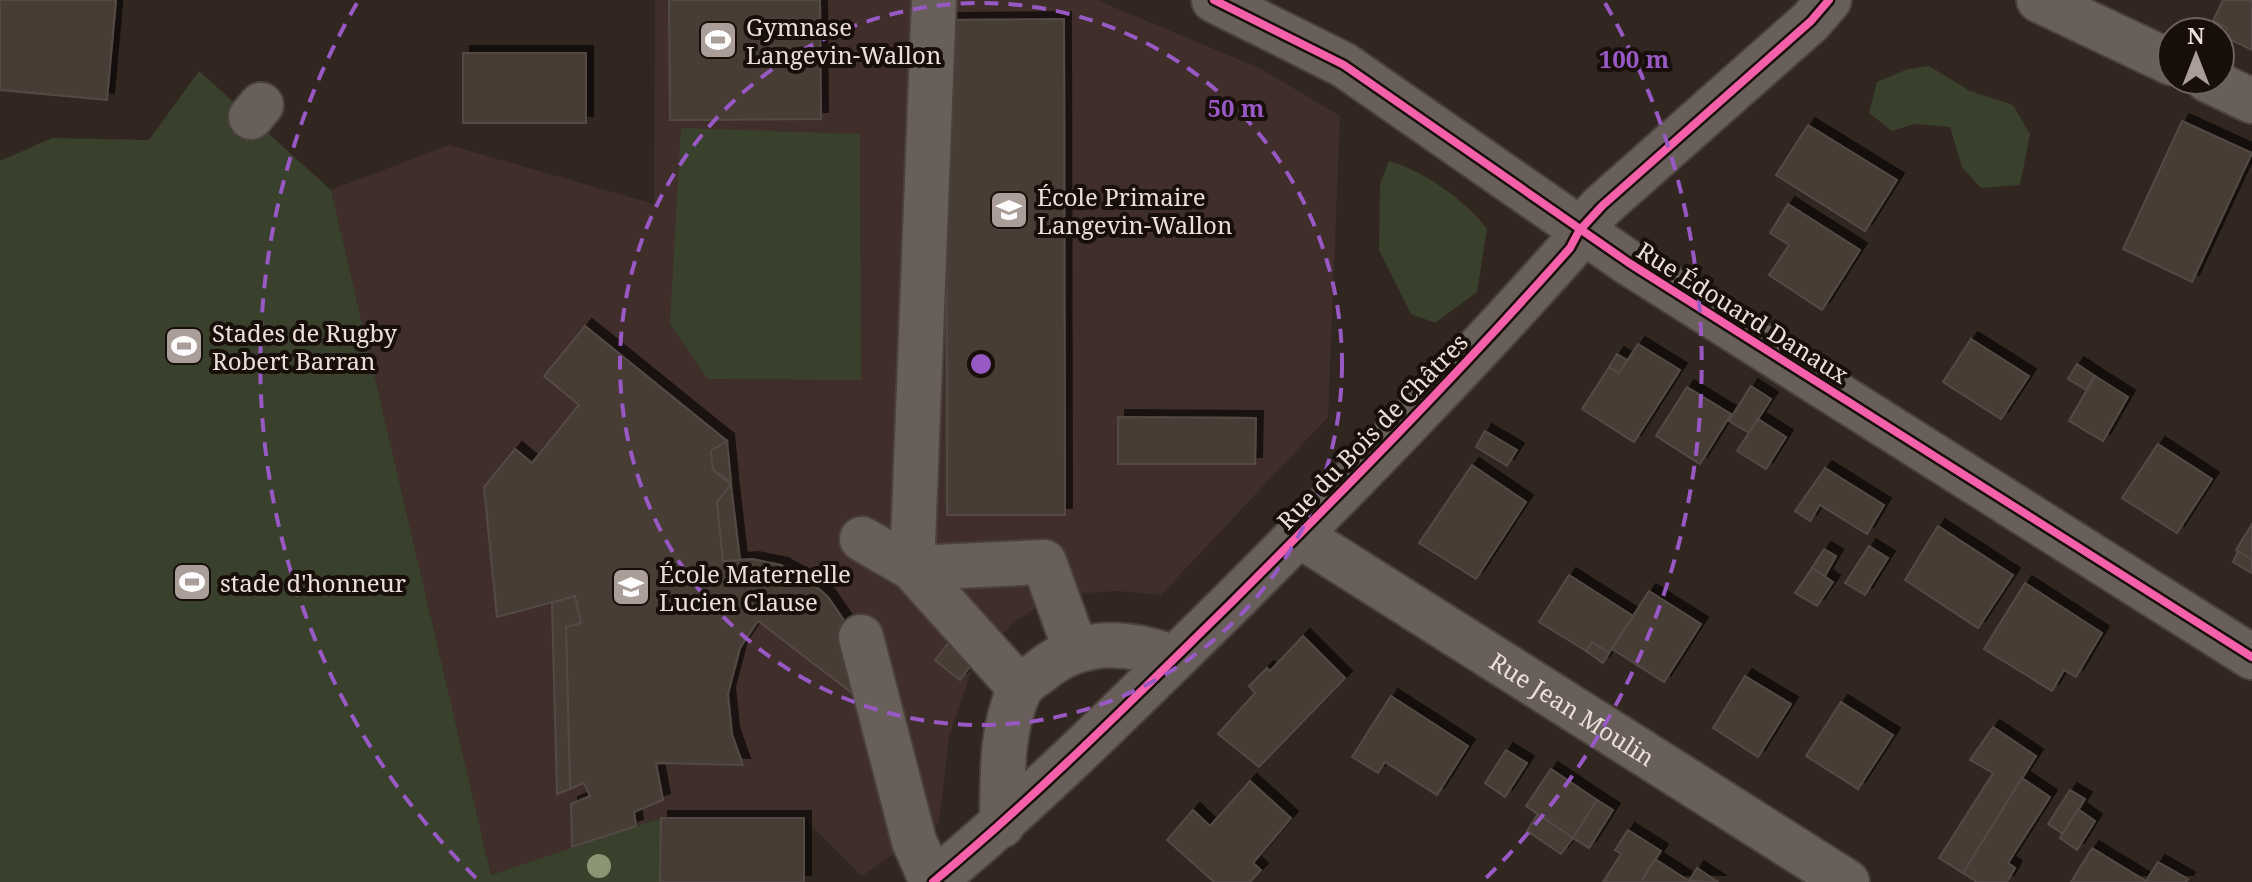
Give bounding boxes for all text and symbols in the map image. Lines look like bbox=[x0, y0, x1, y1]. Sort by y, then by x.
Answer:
place label: Gymnase Langevin-Wallon bbox=[746, 10, 941, 71]
north arrow bbox=[2156, 16, 2236, 96]
sports icon: Gymnase Langevin-Wallon bbox=[697, 19, 739, 61]
text: N bbox=[2187, 20, 2205, 50]
text: 100 m bbox=[1599, 42, 1670, 75]
text: 50 m bbox=[1207, 91, 1265, 124]
place label: École Primaire Langevin-Wallon bbox=[1037, 180, 1232, 241]
school or university icon: École Primaire Langevin-Wallon bbox=[988, 189, 1030, 231]
street label: Rue Édouard Danaux bbox=[1631, 233, 1855, 391]
place label: Stades de Rugby Robert Barran bbox=[212, 316, 398, 377]
sports icon: Stades de Rugby Robert Barran bbox=[163, 325, 205, 367]
street label: Rue du Bois de Châtres bbox=[1269, 326, 1475, 536]
centre of rings bbox=[967, 350, 995, 378]
place label: École Maternelle Lucien Clause bbox=[659, 557, 851, 618]
sports icon: stade d'honneur bbox=[171, 561, 213, 603]
place label: stade d'honneur bbox=[220, 566, 406, 599]
school or university icon: École Maternelle Lucien Clause bbox=[610, 566, 652, 608]
street label: Rue Jean Moulin bbox=[1484, 644, 1661, 773]

